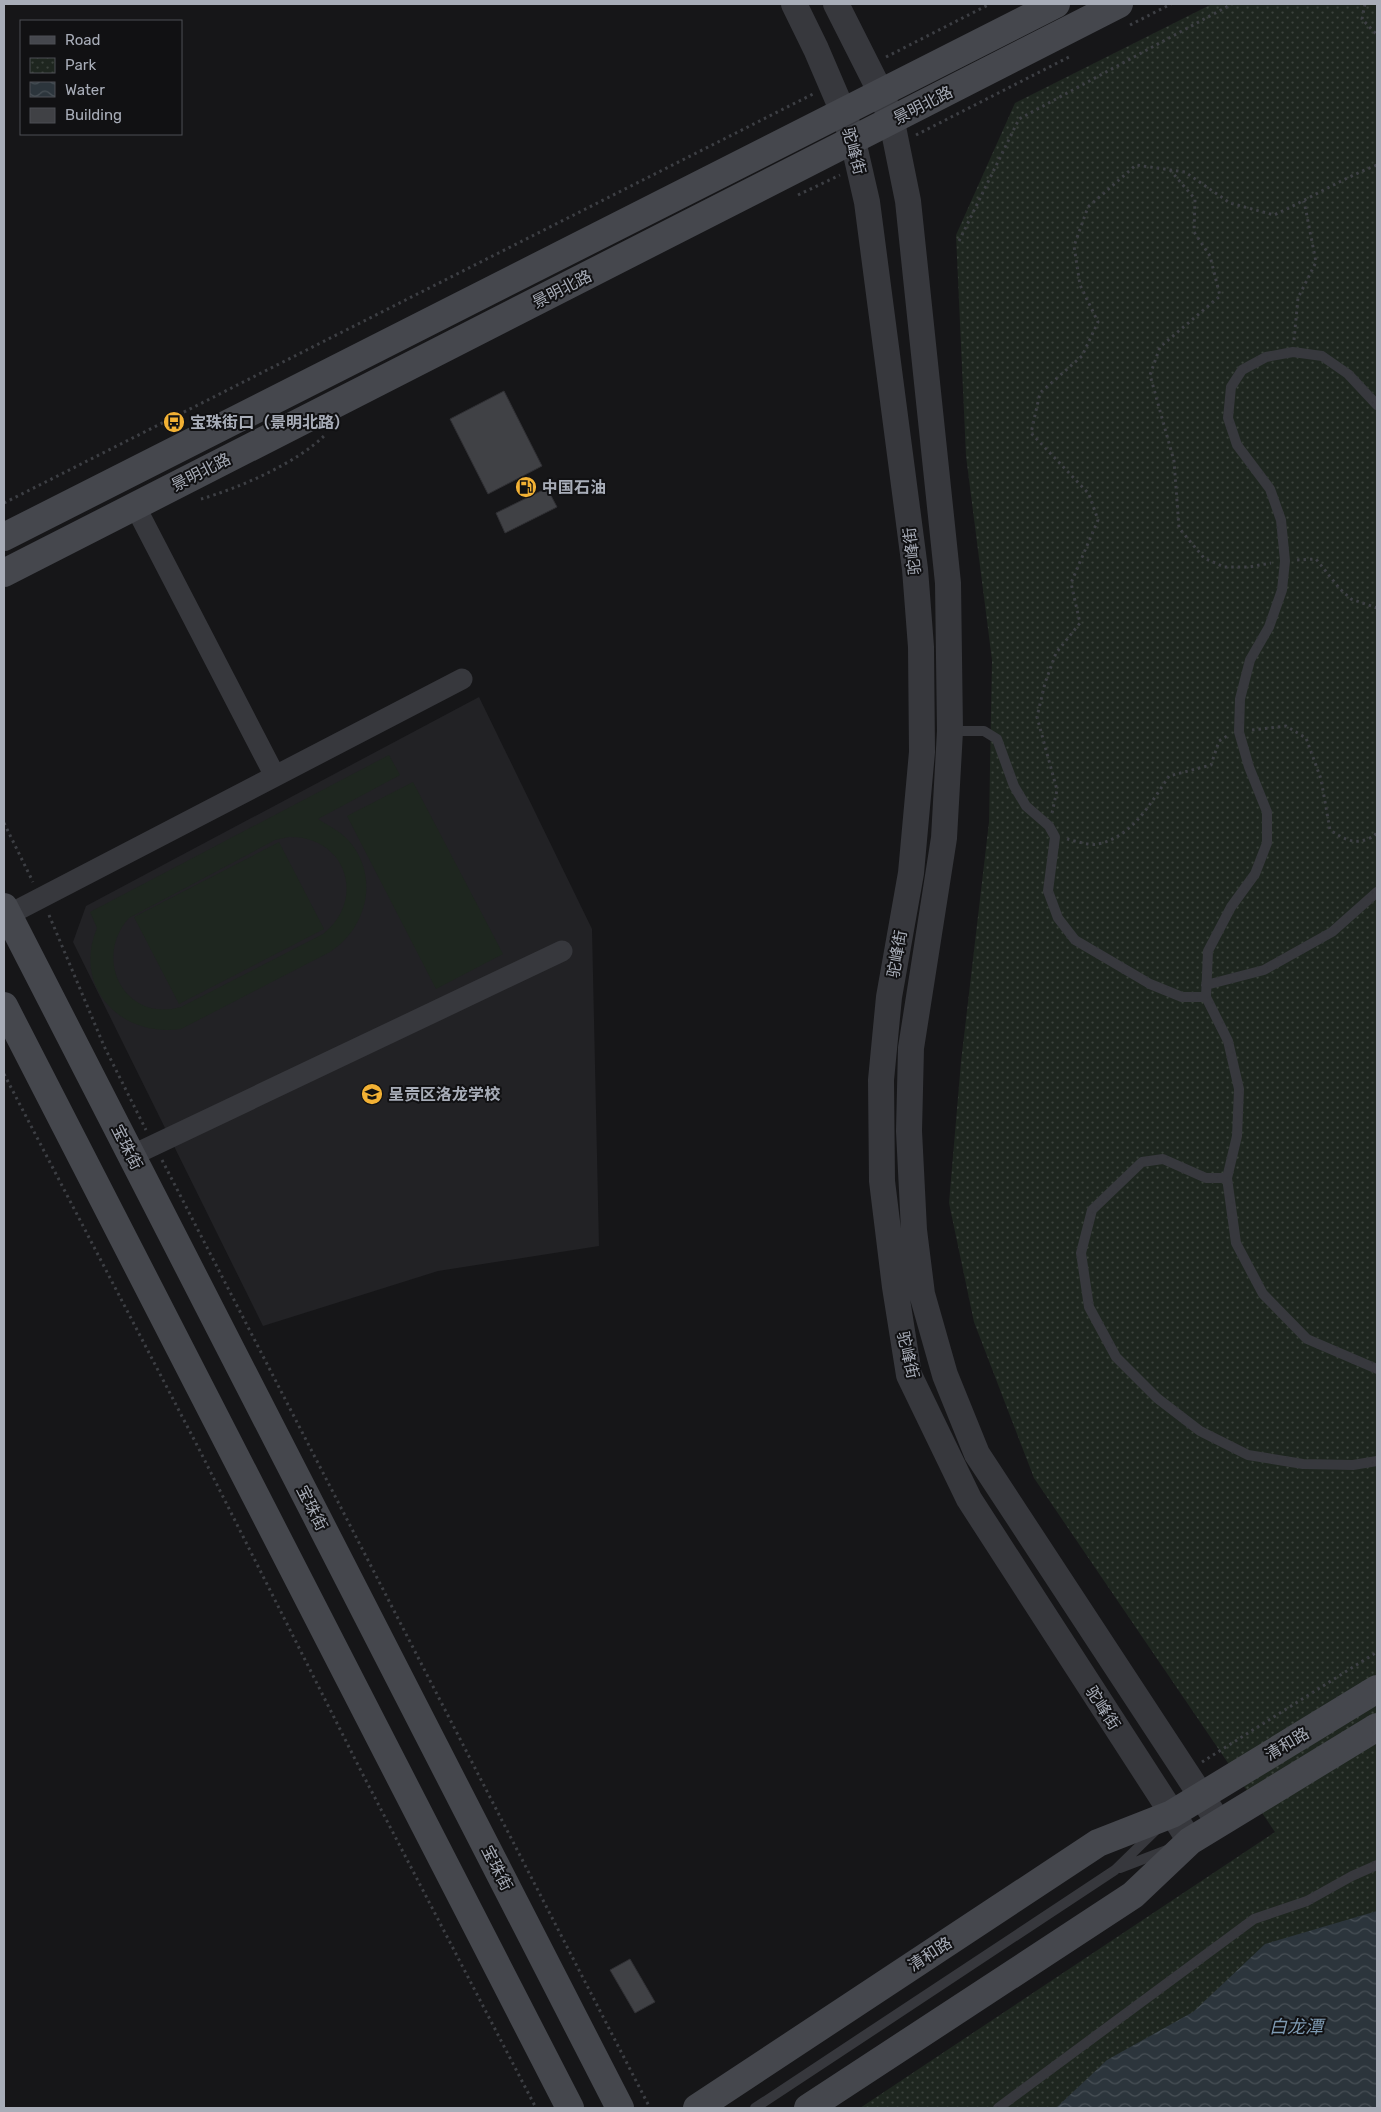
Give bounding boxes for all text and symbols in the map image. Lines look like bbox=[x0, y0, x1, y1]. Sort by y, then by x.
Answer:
legend bbox=[20, 20, 182, 135]
text: Road bbox=[65, 31, 101, 49]
text: Park bbox=[65, 56, 96, 74]
text: Water bbox=[65, 81, 105, 99]
street label: 景明北路 bbox=[890, 82, 956, 128]
text: Building bbox=[65, 106, 122, 124]
street label: 驼峰街 bbox=[839, 125, 869, 177]
street label: 景明北路 bbox=[529, 266, 595, 312]
bus stop icon: 宝珠街口（景明北路） bbox=[162, 410, 186, 434]
place label: 宝珠街口（景明北路） bbox=[190, 413, 350, 432]
street label: 景明北路 bbox=[168, 449, 234, 495]
fuel station icon: 中国石油 bbox=[514, 475, 538, 499]
place label: 中国石油 bbox=[542, 478, 606, 497]
street label: 驼峰街 bbox=[900, 526, 924, 576]
street label: 驼峰街 bbox=[883, 929, 911, 979]
school or university icon: 呈贡区洛龙学校 bbox=[360, 1082, 384, 1106]
place label: 呈贡区洛龙学校 bbox=[388, 1085, 501, 1104]
street label: 宝珠街 bbox=[108, 1121, 146, 1173]
street label: 驼峰街 bbox=[893, 1329, 923, 1381]
street label: 宝珠街 bbox=[293, 1482, 331, 1534]
street label: 驼峰街 bbox=[1082, 1683, 1124, 1733]
street label: 清和路 bbox=[1262, 1723, 1312, 1765]
street label: 宝珠街 bbox=[478, 1842, 516, 1894]
street label: 清和路 bbox=[905, 1933, 955, 1975]
water label: 白龙潭 bbox=[1269, 2016, 1326, 2038]

